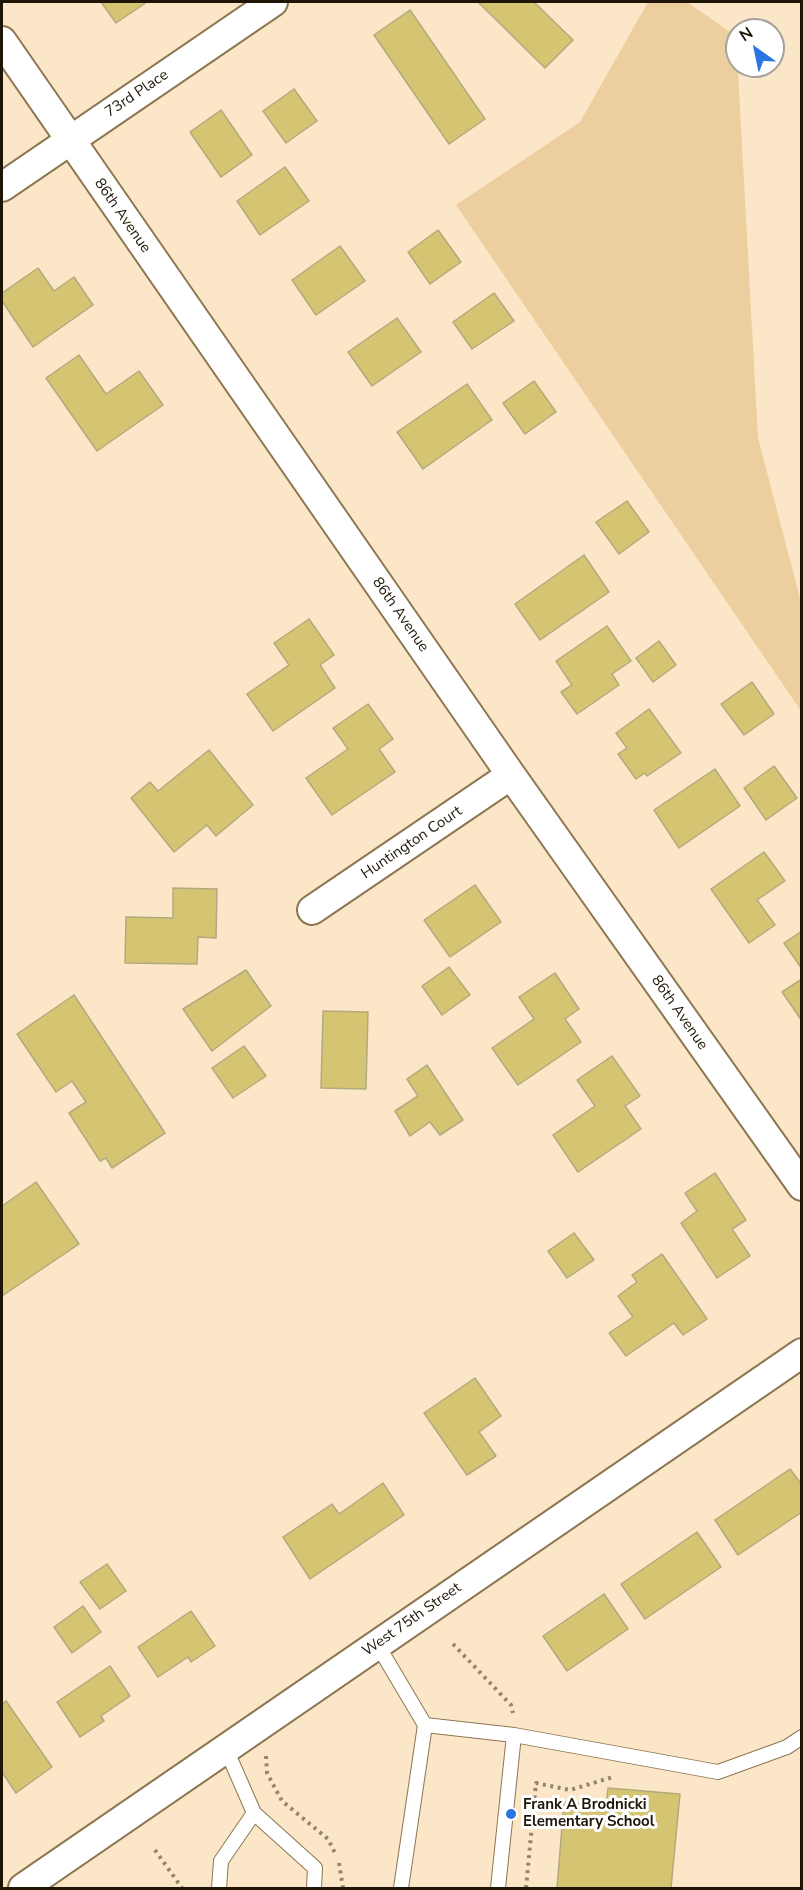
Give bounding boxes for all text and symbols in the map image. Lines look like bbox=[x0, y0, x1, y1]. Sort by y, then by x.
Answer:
north arrow bbox=[725, 18, 785, 78]
text: N bbox=[735, 22, 757, 47]
street label: 73rd Place bbox=[102, 66, 172, 122]
street label: 86th Avenue bbox=[90, 175, 154, 257]
street label: 86th Avenue bbox=[368, 574, 432, 656]
street label: Huntington Court bbox=[358, 803, 466, 883]
street label: 86th Avenue bbox=[647, 972, 711, 1054]
street label: West 75th Street bbox=[359, 1579, 465, 1661]
place label: Frank A Brodnicki Elementary School bbox=[523, 1796, 654, 1831]
marker: Frank A Brodnicki Elementary School bbox=[504, 1807, 518, 1821]

